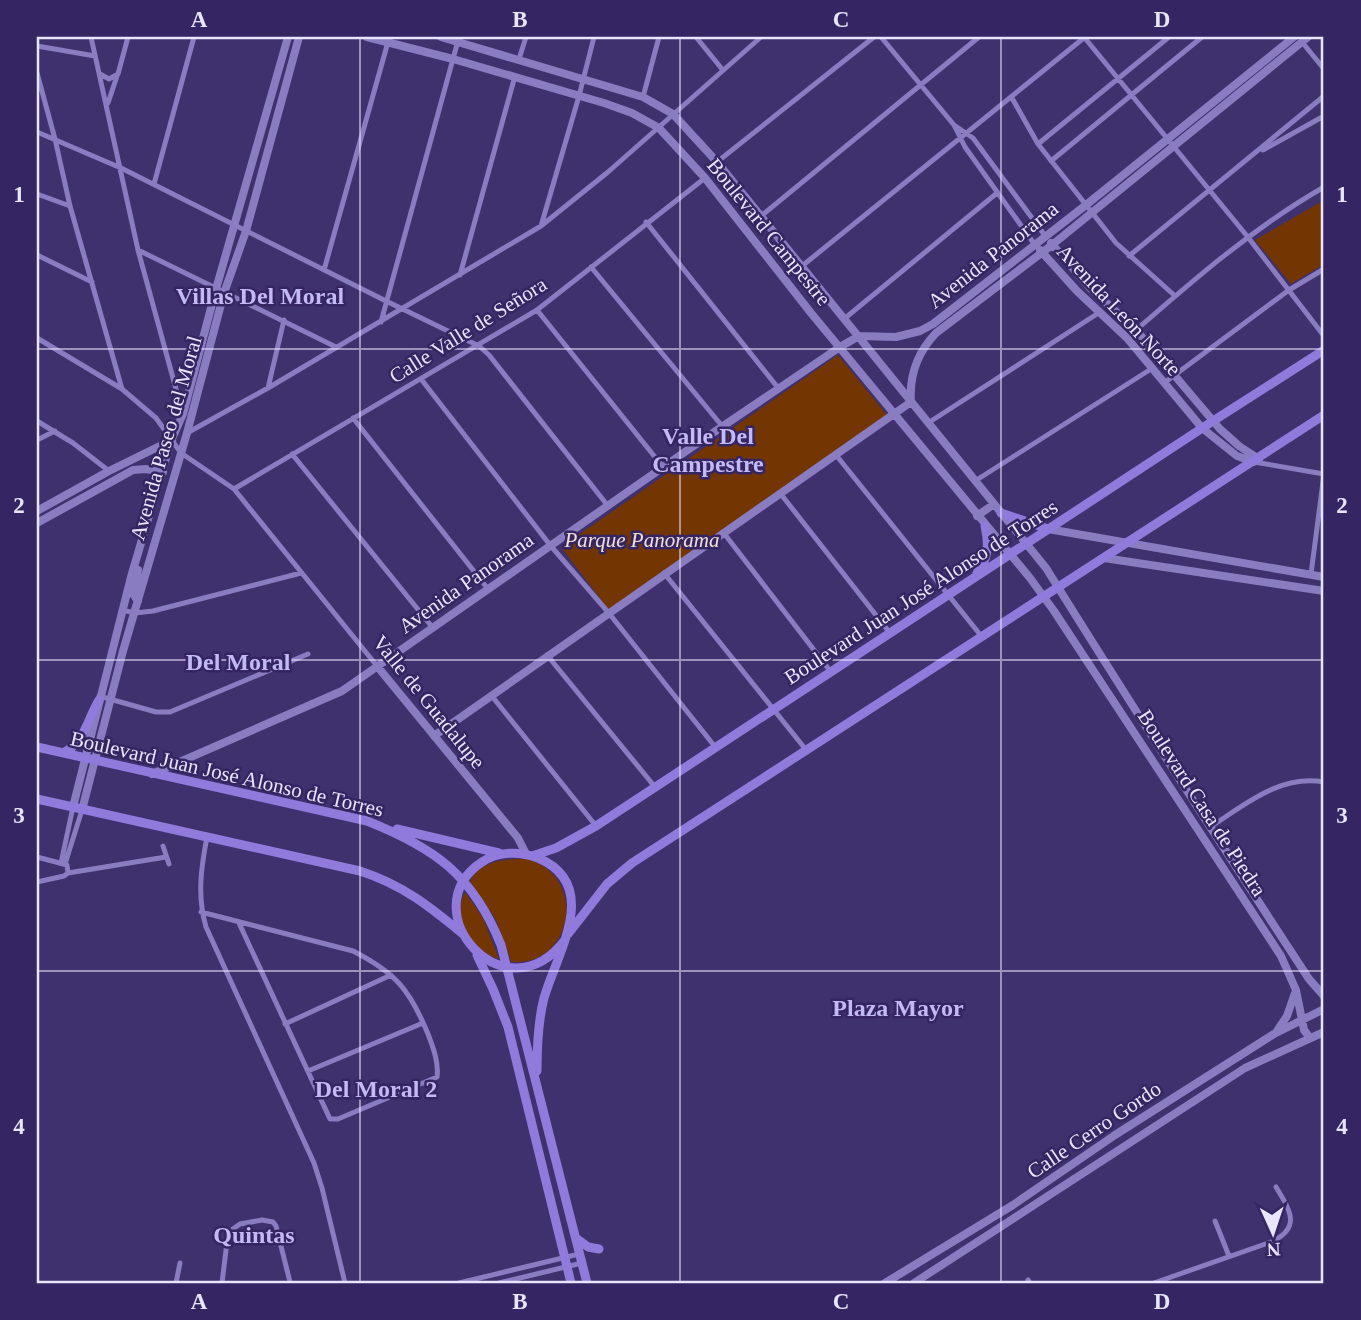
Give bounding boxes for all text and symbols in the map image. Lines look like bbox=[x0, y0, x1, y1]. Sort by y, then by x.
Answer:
text: A bbox=[191, 7, 208, 32]
text: B bbox=[512, 7, 528, 32]
text: C bbox=[833, 7, 849, 32]
text: D bbox=[1154, 7, 1170, 32]
street label: Boulevard Campestre bbox=[702, 154, 836, 310]
text: 1 bbox=[13, 182, 25, 207]
text: 1 bbox=[1336, 182, 1348, 207]
street label: Avenida Panorama bbox=[923, 196, 1063, 313]
street label: Avenida León Norte bbox=[1052, 239, 1186, 381]
street label: Calle Valle de Señora bbox=[385, 272, 552, 388]
district label: Villas Del Moral bbox=[176, 283, 345, 309]
street label: Avenida Paseo del Moral bbox=[125, 333, 207, 543]
district label: Valle Del Campestre bbox=[652, 423, 764, 477]
text: 2 bbox=[13, 493, 25, 518]
text: 2 bbox=[1336, 493, 1348, 518]
street label: Boulevard Juan José Alonso de Torres bbox=[780, 495, 1062, 689]
street label: Avenida Panorama bbox=[394, 527, 538, 638]
park label: Parque Panorama bbox=[564, 528, 719, 552]
street label: Valle de Guadalupe bbox=[368, 631, 490, 773]
district label: Del Moral bbox=[186, 649, 291, 675]
street label: Boulevard Casa de Piedra bbox=[1133, 705, 1272, 901]
street label: Boulevard Juan José Alonso de Torres bbox=[68, 726, 386, 822]
text: 3 bbox=[13, 803, 25, 828]
text: 3 bbox=[1336, 803, 1348, 828]
district label: Plaza Mayor bbox=[832, 995, 964, 1021]
district label: Del Moral 2 bbox=[315, 1076, 437, 1102]
street label: Calle Cerro Gordo bbox=[1023, 1076, 1165, 1184]
text: 4 bbox=[13, 1114, 25, 1139]
text: 4 bbox=[1336, 1114, 1348, 1139]
north arrow bbox=[1238, 1198, 1308, 1268]
district label: Quintas bbox=[213, 1222, 295, 1248]
text: N bbox=[1266, 1239, 1281, 1260]
text: A bbox=[191, 1289, 208, 1314]
text: B bbox=[512, 1289, 528, 1314]
text: C bbox=[833, 1289, 849, 1314]
text: D bbox=[1154, 1289, 1170, 1314]

